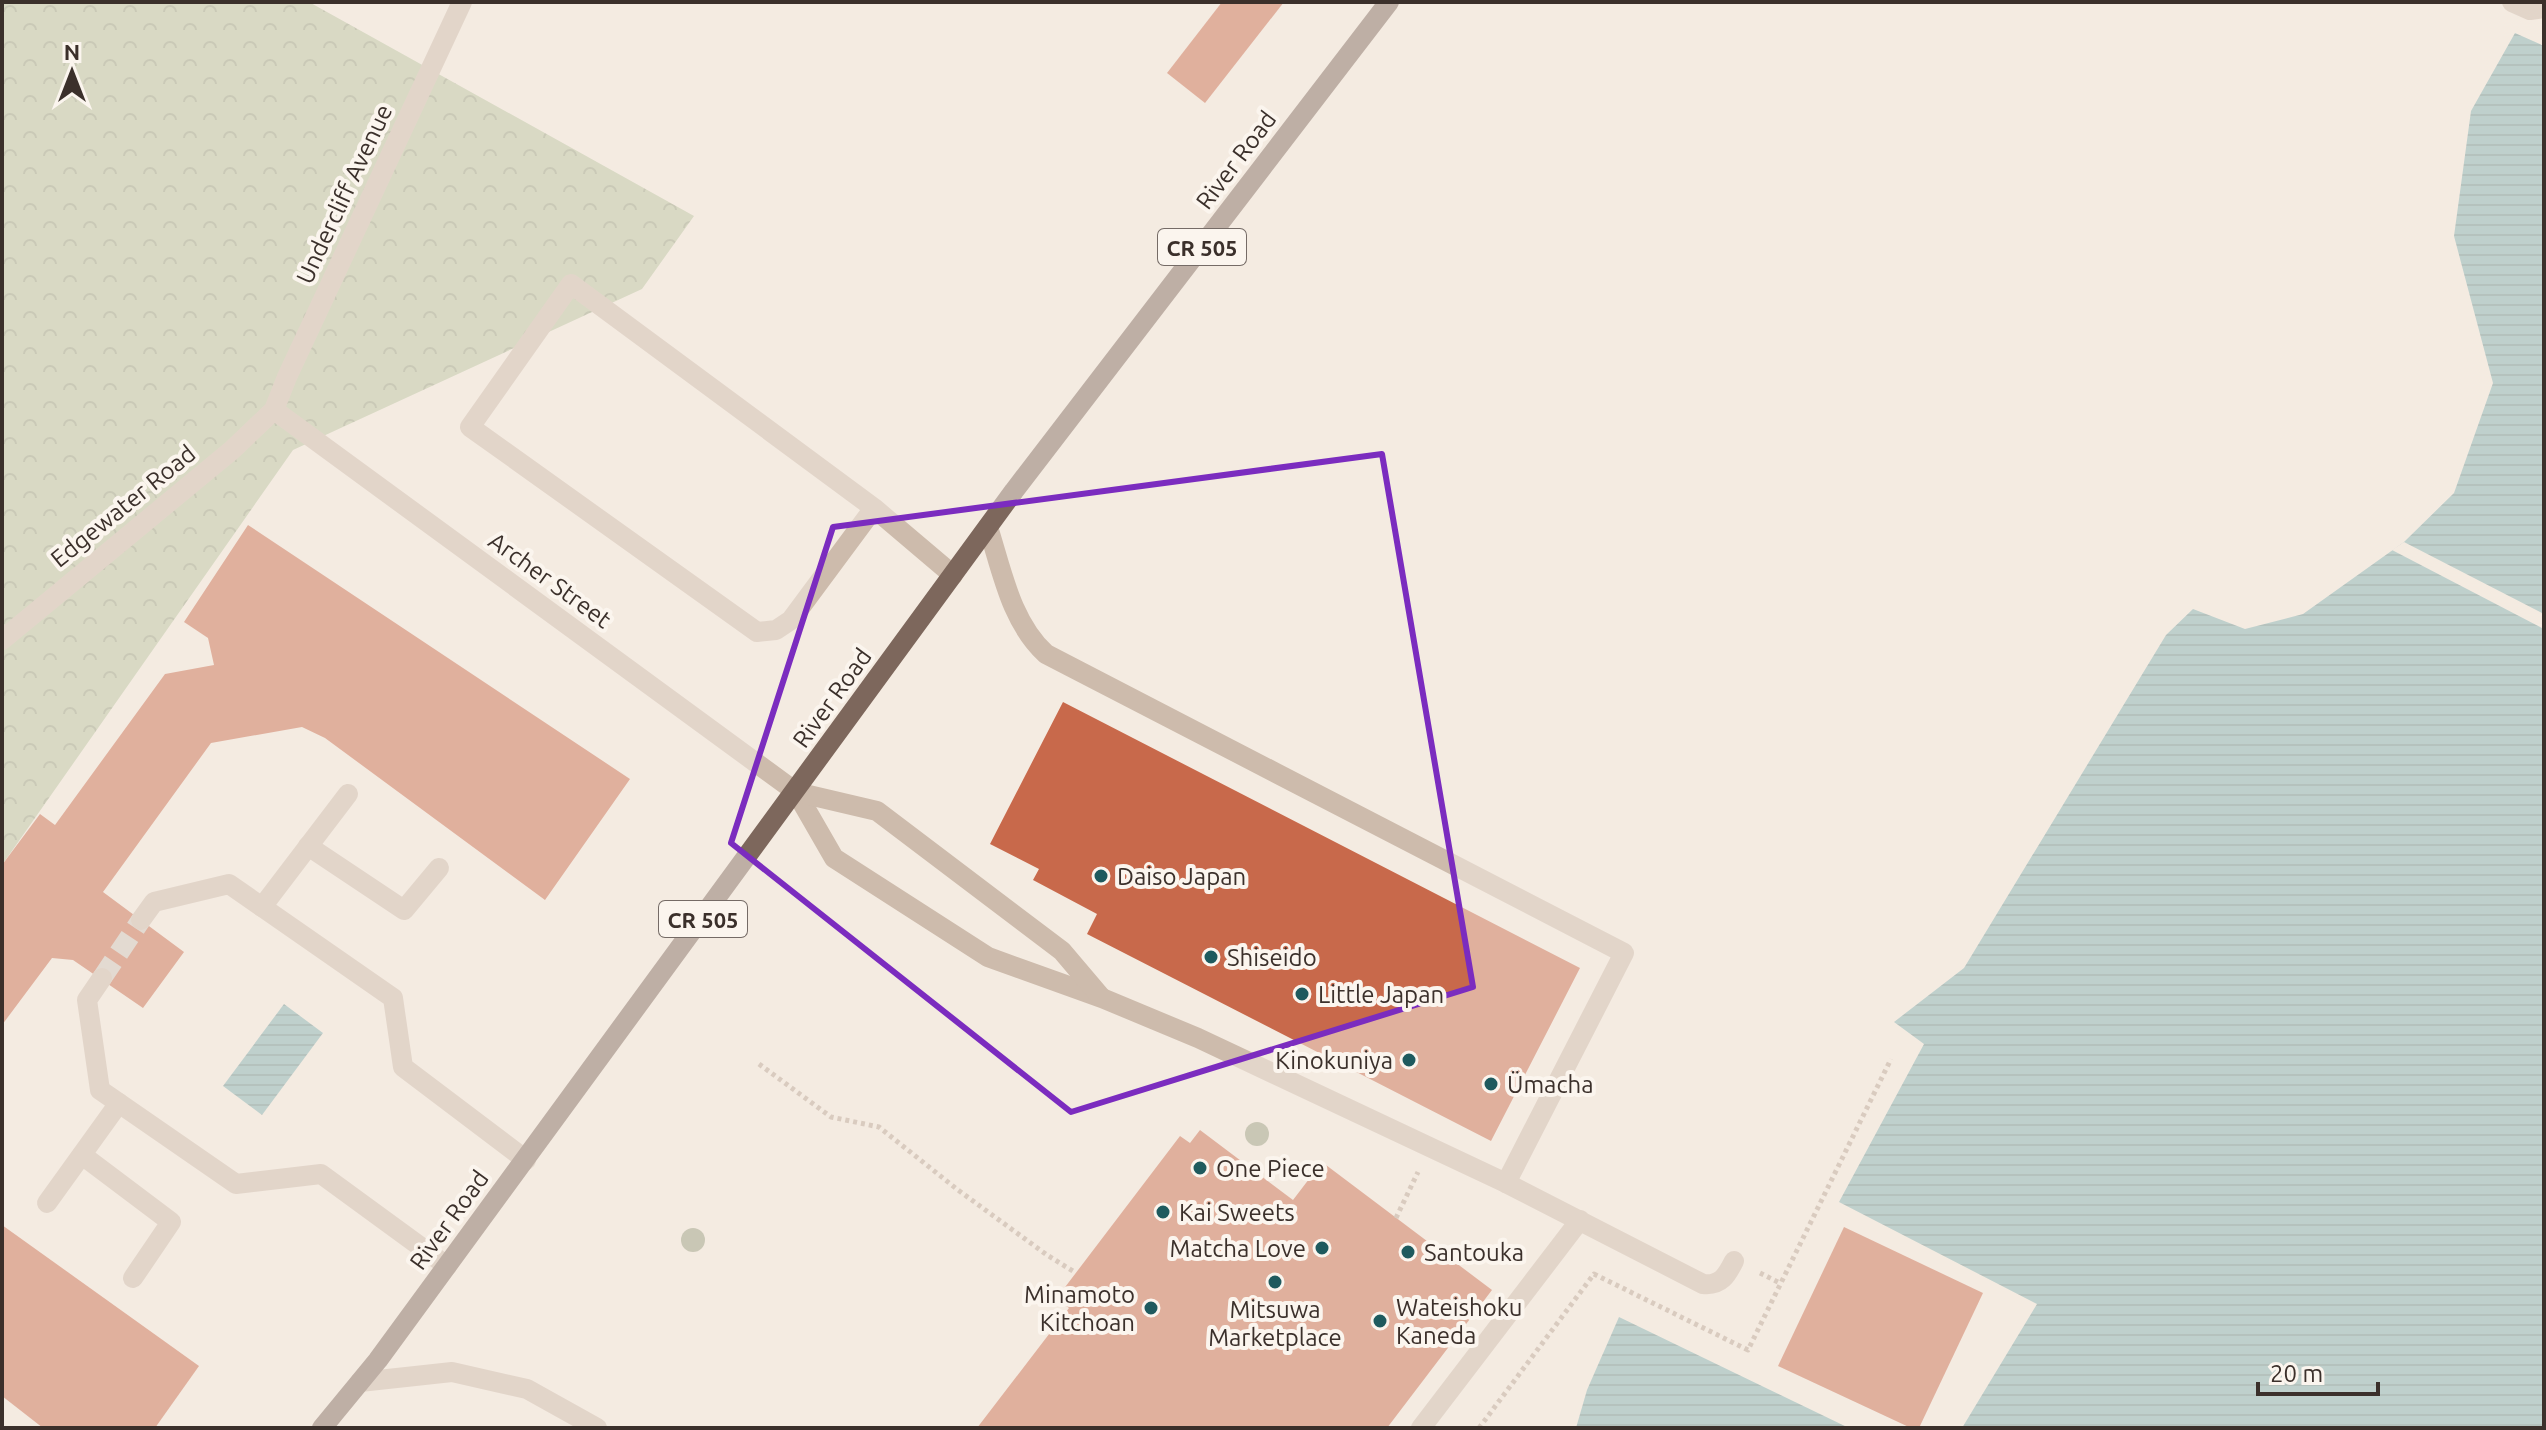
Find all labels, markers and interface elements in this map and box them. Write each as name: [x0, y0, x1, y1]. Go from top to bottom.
north arrow: [32, 32, 112, 112]
text: N: [64, 39, 80, 64]
street label: Undercliff Avenue: [291, 100, 397, 288]
street label: River Road: [1190, 106, 1282, 214]
road number: CR 505: [1158, 229, 1246, 265]
street label: Edgewater Road: [45, 440, 201, 572]
street label: Archer Street: [484, 527, 617, 634]
street label: River Road: [787, 643, 877, 753]
place label: Daiso Japan: [1117, 863, 1246, 890]
marker: Daiso Japan: [1092, 867, 1110, 885]
road number: CR 505: [659, 901, 747, 937]
place label: Shiseido: [1227, 944, 1317, 971]
marker: Shiseido: [1202, 948, 1220, 966]
place label: Little Japan: [1318, 981, 1444, 1008]
marker: Little Japan: [1293, 985, 1311, 1003]
place label: Kinokuniya: [1275, 1047, 1393, 1074]
marker: Kinokuniya: [1400, 1051, 1418, 1069]
place label: Ümacha: [1507, 1071, 1594, 1098]
marker: Ümacha: [1482, 1075, 1500, 1093]
place label: One Piece: [1216, 1155, 1325, 1182]
marker: One Piece: [1191, 1159, 1209, 1177]
street label: River Road: [404, 1165, 494, 1275]
place label: Kai Sweets: [1179, 1199, 1295, 1226]
marker: Kai Sweets: [1154, 1203, 1172, 1221]
place label: Matcha Love: [1170, 1235, 1306, 1262]
marker: Matcha Love: [1313, 1239, 1331, 1257]
place label: Santouka: [1424, 1239, 1524, 1266]
marker: Santouka: [1399, 1243, 1417, 1261]
marker: Mitsuwa Marketplace: [1266, 1273, 1284, 1291]
place label: Minamoto Kitchoan: [1024, 1281, 1135, 1336]
place label: Wateishoku Kaneda: [1396, 1294, 1522, 1349]
place label: Mitsuwa Marketplace: [1208, 1296, 1342, 1351]
marker: Minamoto Kitchoan: [1142, 1299, 1160, 1317]
marker: Wateishoku Kaneda: [1371, 1312, 1389, 1330]
scale bar: [2258, 1346, 2378, 1396]
text: 20 m: [2270, 1360, 2323, 1387]

